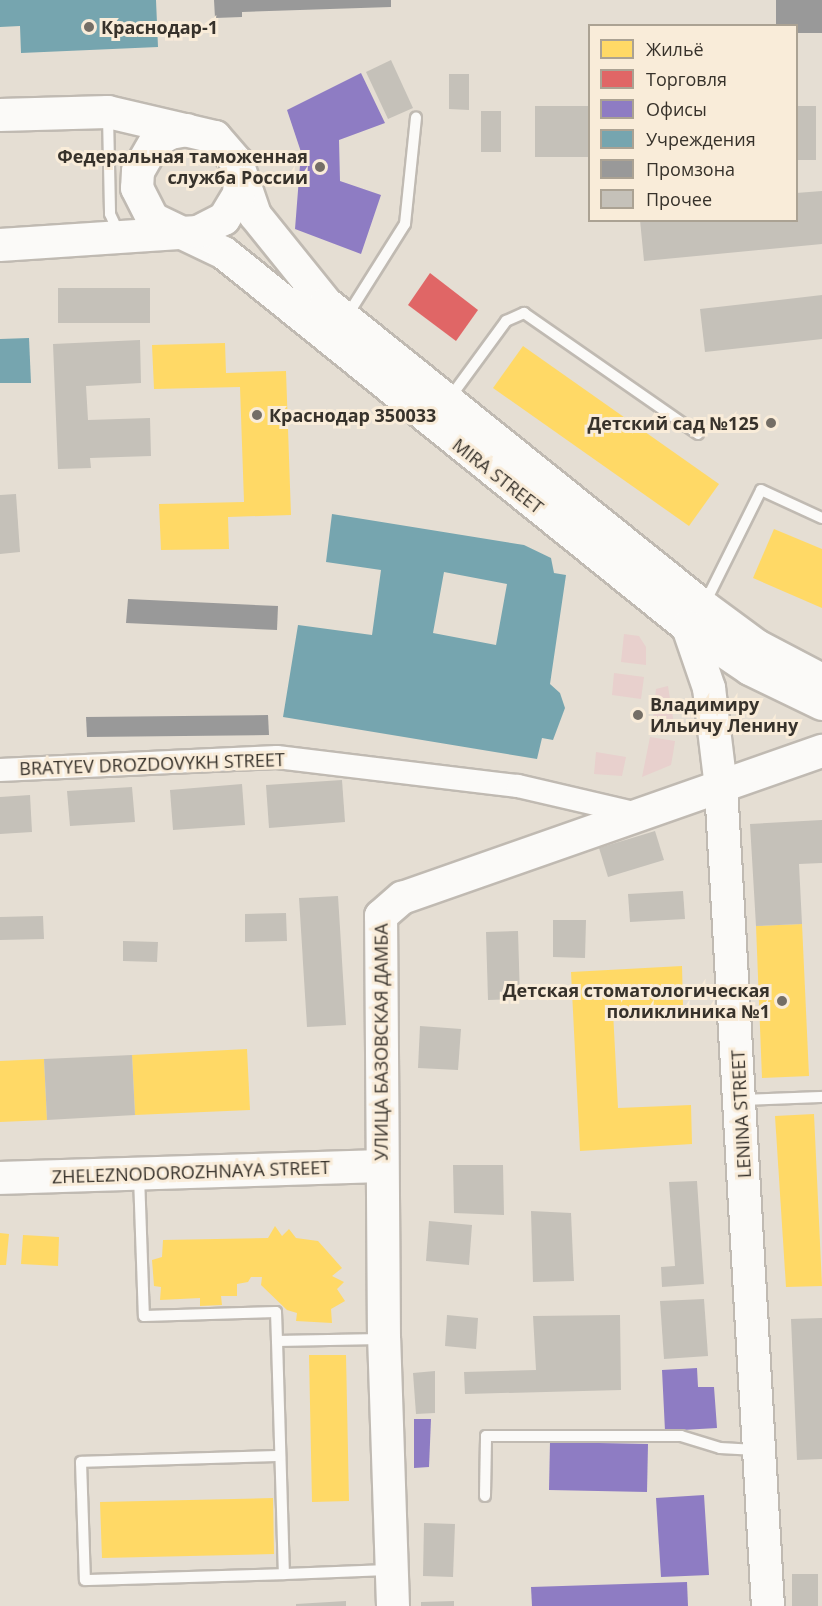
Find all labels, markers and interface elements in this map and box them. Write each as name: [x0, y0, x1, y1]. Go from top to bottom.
place label: Краснодар-1: [101, 16, 218, 38]
marker: Краснодар-1: [82, 20, 96, 34]
legend: [588, 24, 798, 222]
text: Жильё: [646, 37, 704, 61]
text: Торговля: [646, 67, 727, 91]
text: Офисы: [646, 97, 707, 121]
text: Учреждения: [646, 127, 756, 151]
place label: Федеральная таможенная служба России: [57, 146, 308, 188]
text: Промзона: [646, 157, 735, 181]
marker: Федеральная таможенная служба России: [313, 160, 327, 174]
text: Прочее: [646, 187, 712, 211]
place label: Краснодар 350033: [269, 404, 436, 426]
marker: Краснодар 350033: [250, 408, 264, 422]
place label: Детский сад №125: [588, 412, 759, 434]
marker: Детский сад №125: [764, 416, 778, 430]
street label: MIRA STREET: [448, 434, 548, 518]
place label: Владимиру Ильичу Ленину: [650, 694, 798, 736]
marker: Владимиру Ильичу Ленину: [631, 708, 645, 722]
street label: BRATYEV DROZDOVYKH STREET: [19, 749, 285, 779]
street label: УЛИЦА БАЗОВСКАЯ ДАМБА: [370, 923, 392, 1161]
place label: Детская стоматологическая поликлиника №1: [503, 980, 770, 1022]
marker: Детская стоматологическая поликлиника №1: [775, 994, 789, 1008]
street label: LENINA STREET: [727, 1049, 755, 1179]
street label: ZHELEZNODOROZHNAYA STREET: [51, 1156, 331, 1188]

